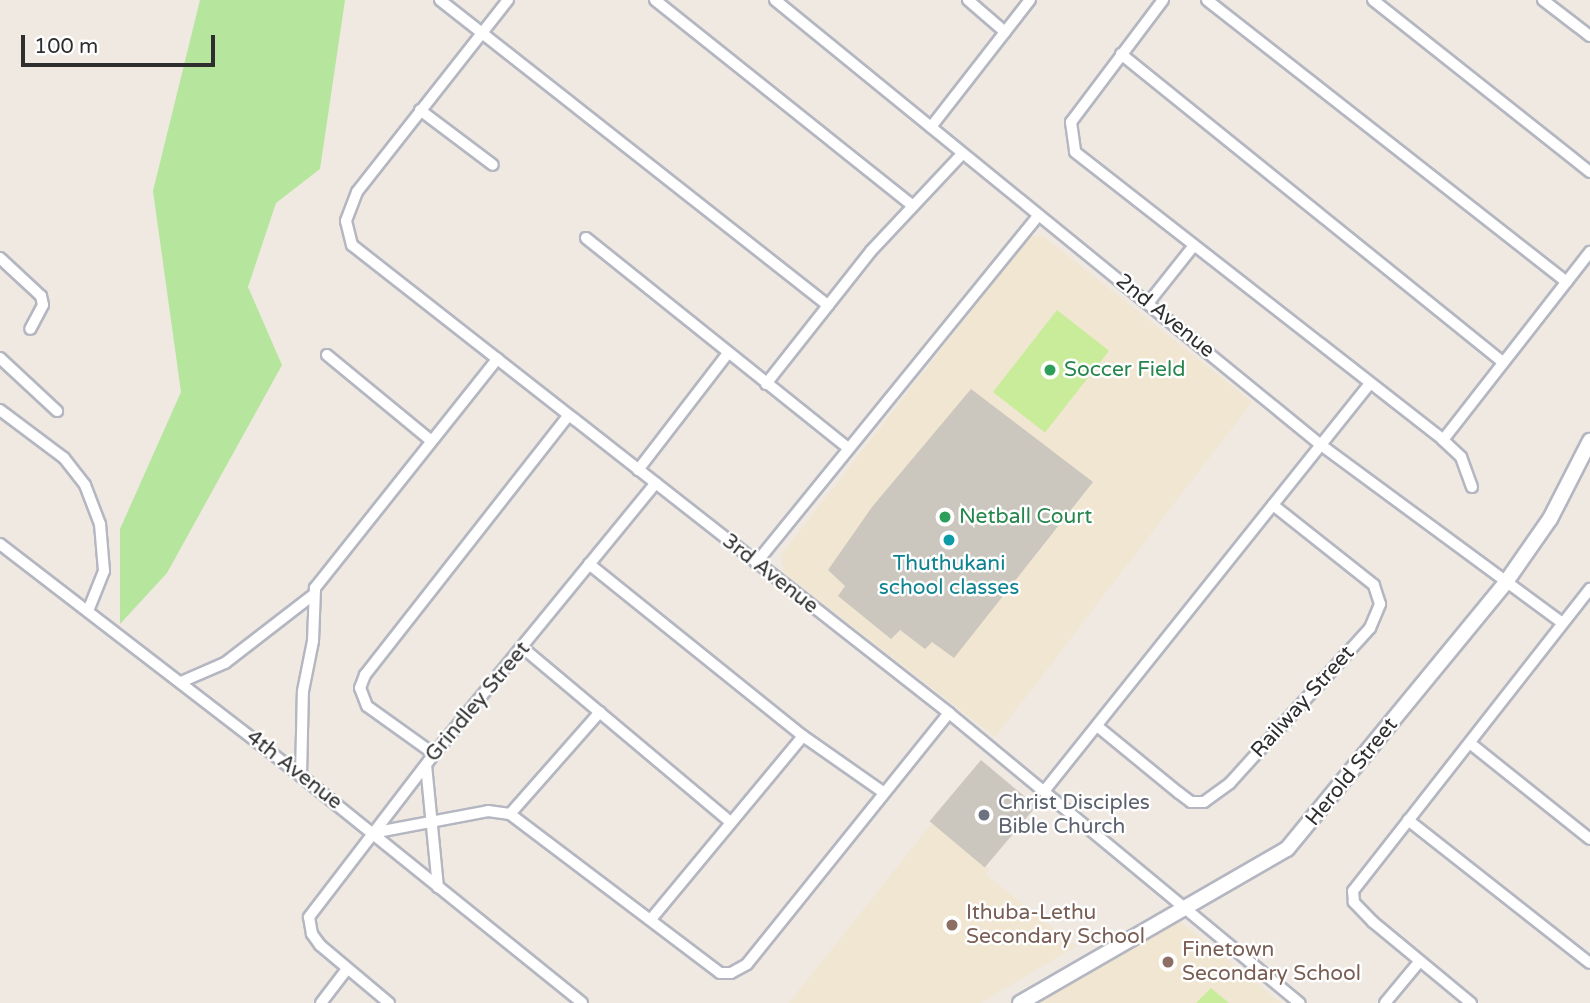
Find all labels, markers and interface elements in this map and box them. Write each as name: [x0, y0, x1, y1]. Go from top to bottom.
scale bar: [24, 21, 219, 65]
text: 100 m: [34, 34, 98, 59]
street label: 2nd Avenue: [1111, 268, 1219, 364]
place label: Soccer Field: [1064, 357, 1185, 383]
marker: Soccer Field: [1042, 362, 1058, 378]
place label: Netball Court: [959, 504, 1092, 530]
marker: Netball Court: [937, 509, 953, 525]
street label: 3rd Avenue: [717, 529, 823, 619]
marker: Thuthukani school classes: [941, 532, 957, 548]
place label: Thuthukani school classes: [879, 551, 1019, 601]
street label: Grindley Street: [420, 637, 536, 767]
street label: Railway Street: [1246, 641, 1360, 763]
street label: Herold Street: [1301, 713, 1403, 831]
street label: 4th Avenue: [241, 725, 347, 815]
place label: Christ Disciples Bible Church: [998, 790, 1150, 840]
marker: Christ Disciples Bible Church: [976, 807, 992, 823]
place label: Ithuba-Lethu Secondary School: [966, 900, 1145, 950]
marker: Ithuba-Lethu Secondary School: [944, 917, 960, 933]
place label: Finetown Secondary School: [1182, 937, 1361, 987]
marker: Finetown Secondary School: [1160, 954, 1176, 970]

